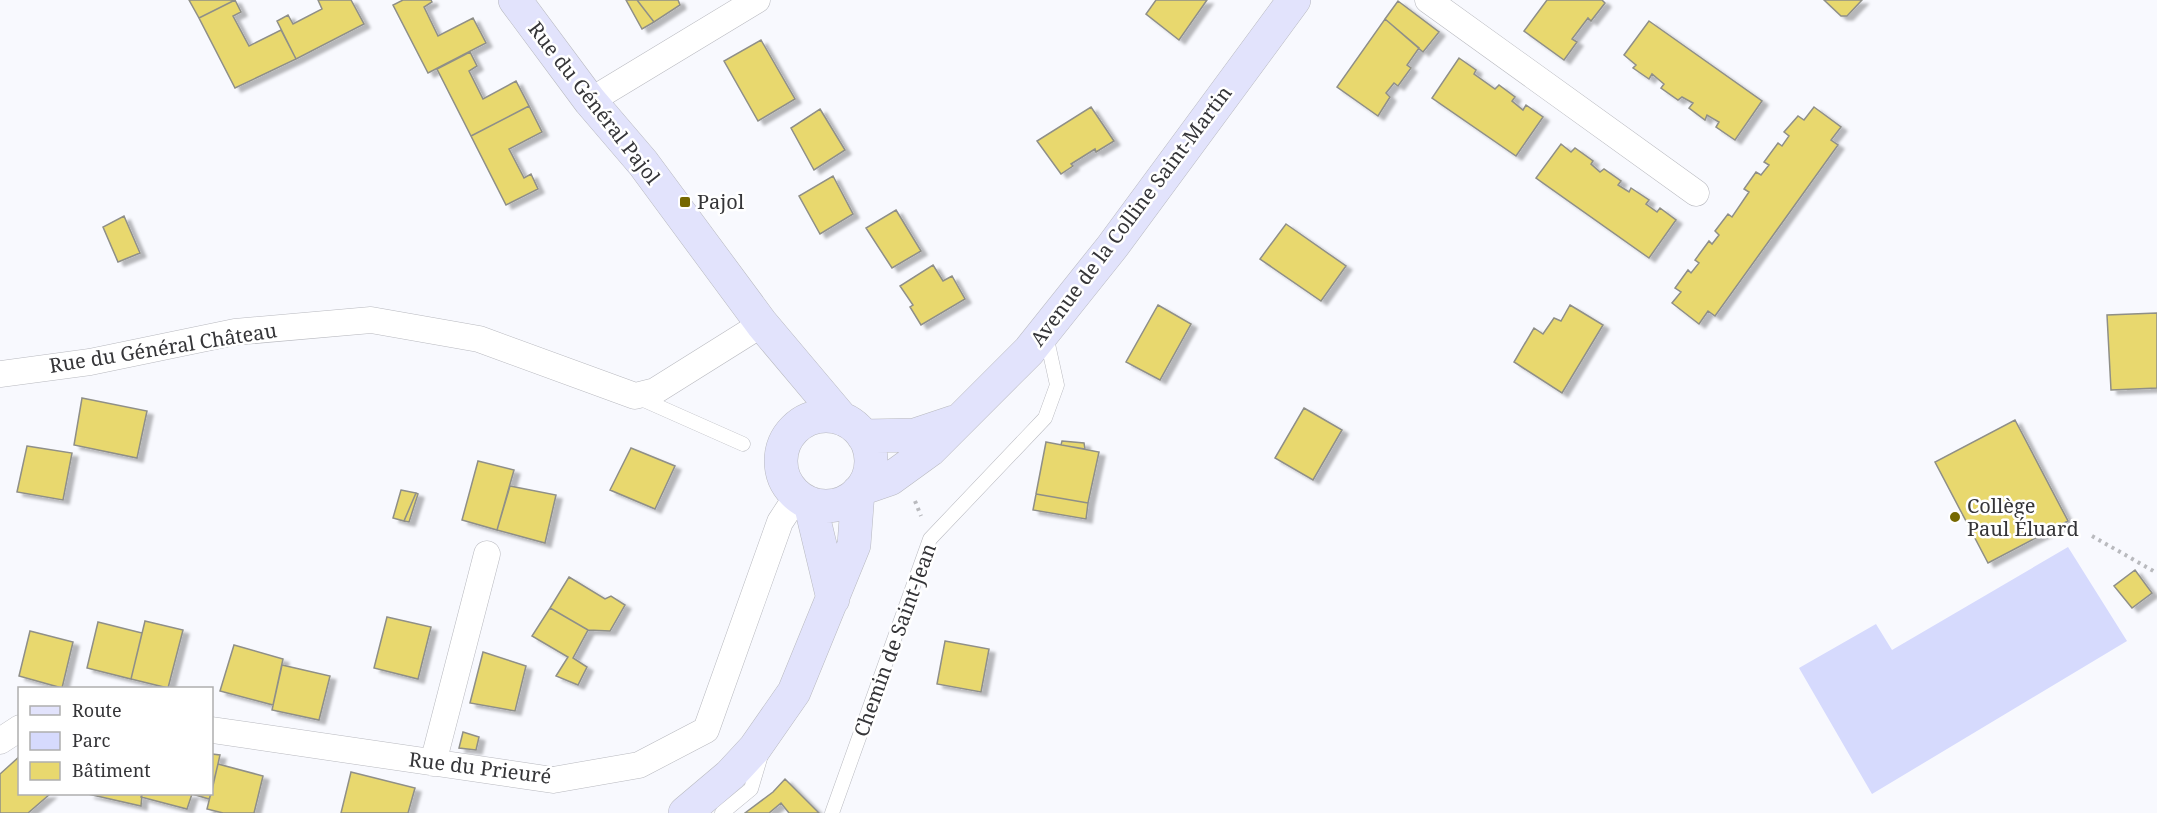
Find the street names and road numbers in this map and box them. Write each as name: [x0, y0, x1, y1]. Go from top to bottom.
street label: Rue du Général Pajol: [522, 16, 666, 190]
street label: Avenue de la Colline Saint-Martin: [1024, 80, 1238, 351]
street label: Rue du Général Château: [47, 316, 279, 379]
street label: Chemin de Saint-Jean: [847, 539, 942, 740]
street label: Rue du Prieuré: [407, 745, 553, 790]

